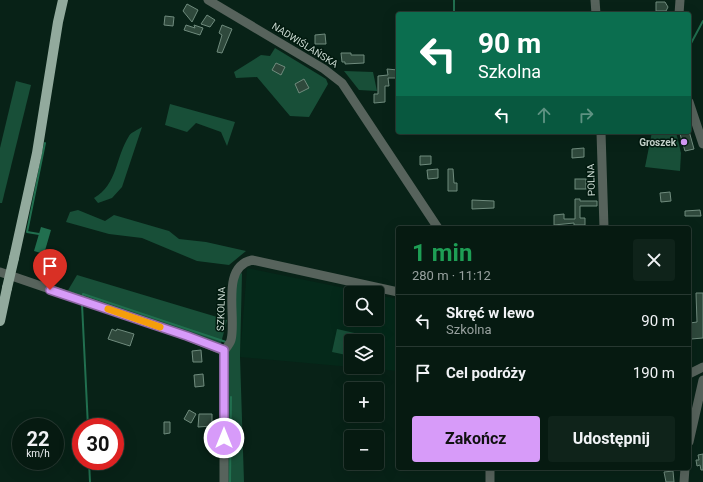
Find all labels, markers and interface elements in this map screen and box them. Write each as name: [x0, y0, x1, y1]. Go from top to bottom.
street label: NADWIŚLAŃSKA: [270, 19, 341, 70]
text: 90 m: [478, 27, 541, 60]
icon: left: [412, 28, 464, 80]
text: Szkolna: [478, 61, 541, 82]
icon: left: [491, 104, 513, 126]
icon: ahead: [533, 104, 555, 126]
icon: right: [575, 104, 597, 126]
place label: Groszek: [639, 137, 677, 148]
marker: Groszek: [679, 137, 689, 147]
street label: POLNA: [585, 163, 597, 196]
text: 1 min: [412, 239, 472, 267]
button: close: [633, 239, 675, 281]
pin: [33, 249, 67, 290]
icon: arrive: [39, 255, 61, 277]
text: 280 m · 11:12: [412, 268, 491, 283]
street label: SZKOLNA: [215, 286, 227, 331]
map controls: [344, 286, 384, 470]
button: search: [344, 286, 384, 326]
text: Skręć w lewo: [446, 304, 535, 322]
icon: left: [412, 310, 434, 332]
text: 90 m: [641, 312, 675, 330]
text: Szkolna: [446, 322, 492, 337]
button: layers: [344, 334, 384, 374]
icon: arrive: [412, 362, 434, 384]
text: Cel podróży: [446, 364, 526, 382]
text: 190 m: [633, 364, 675, 382]
button: +: [344, 382, 384, 422]
button: Zakończ: [412, 416, 540, 462]
button: Udostępnij: [548, 416, 675, 462]
position arrow: [203, 417, 245, 459]
speed limit sign: 30: [72, 418, 124, 470]
text: 22: [27, 427, 49, 451]
button: −: [344, 430, 384, 470]
text: km/h: [26, 448, 50, 459]

